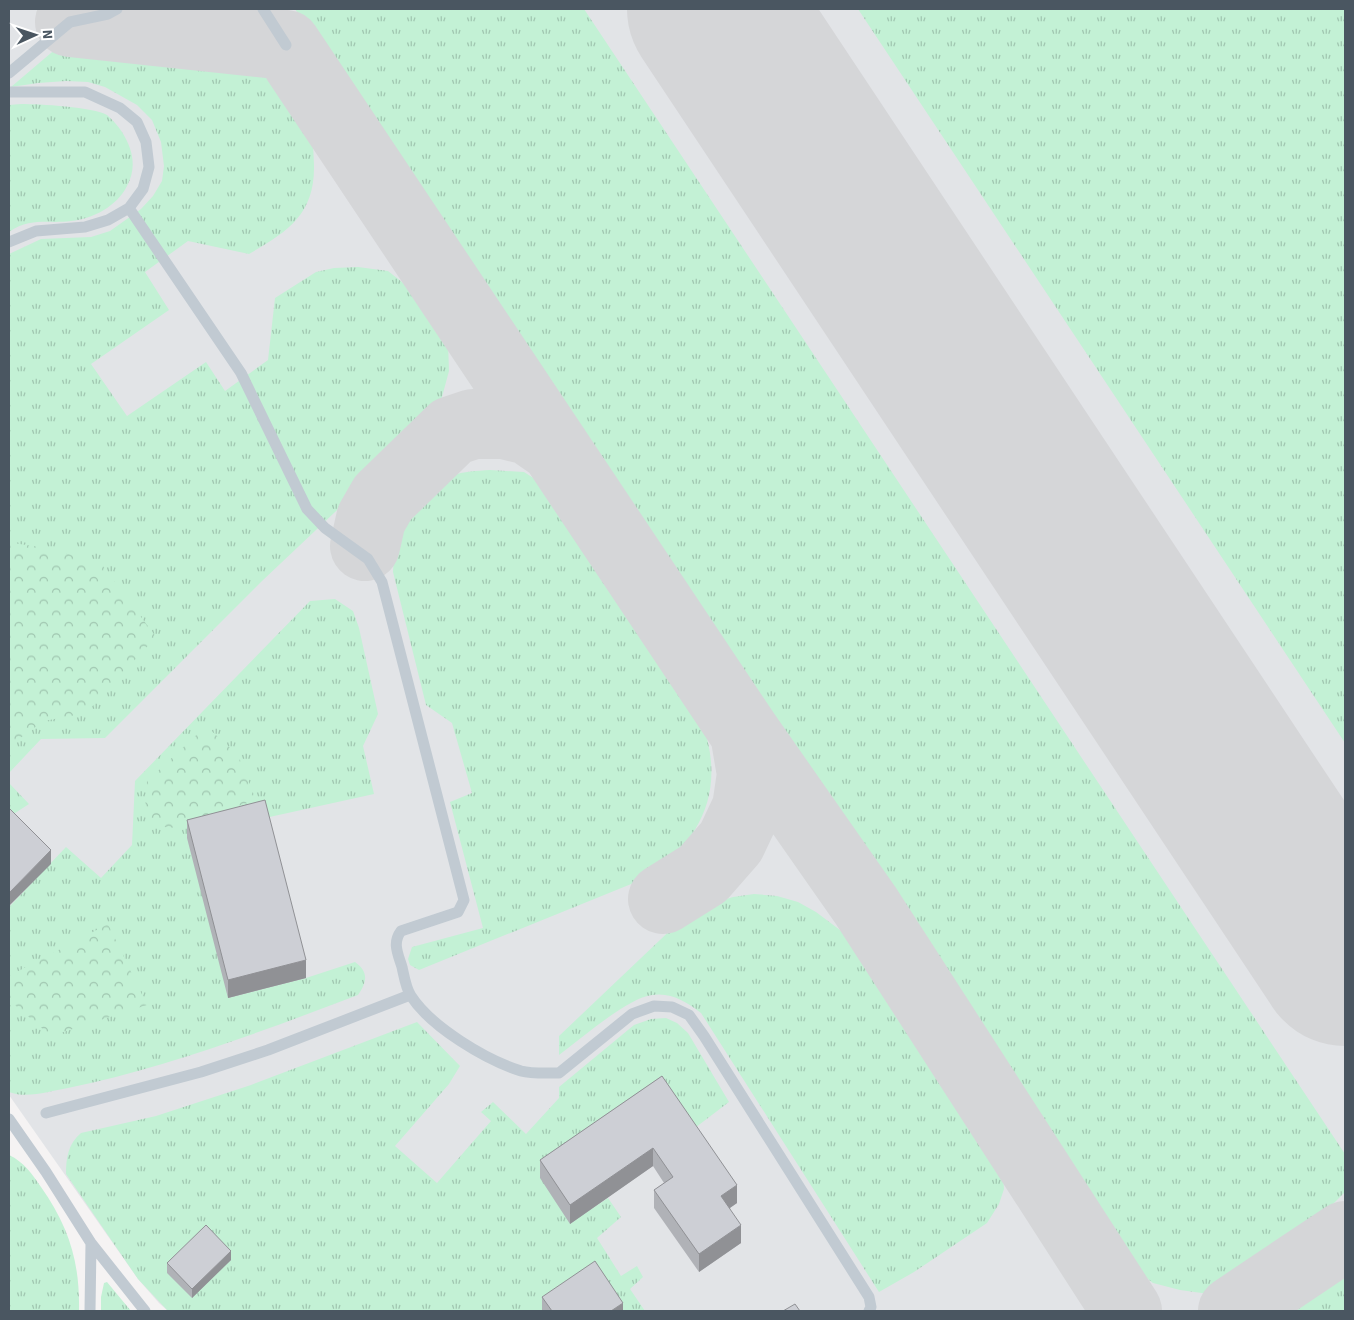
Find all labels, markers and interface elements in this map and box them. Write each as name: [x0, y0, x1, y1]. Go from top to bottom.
north arrow: [10, 10, 60, 60]
text: N: [37, 29, 57, 40]

